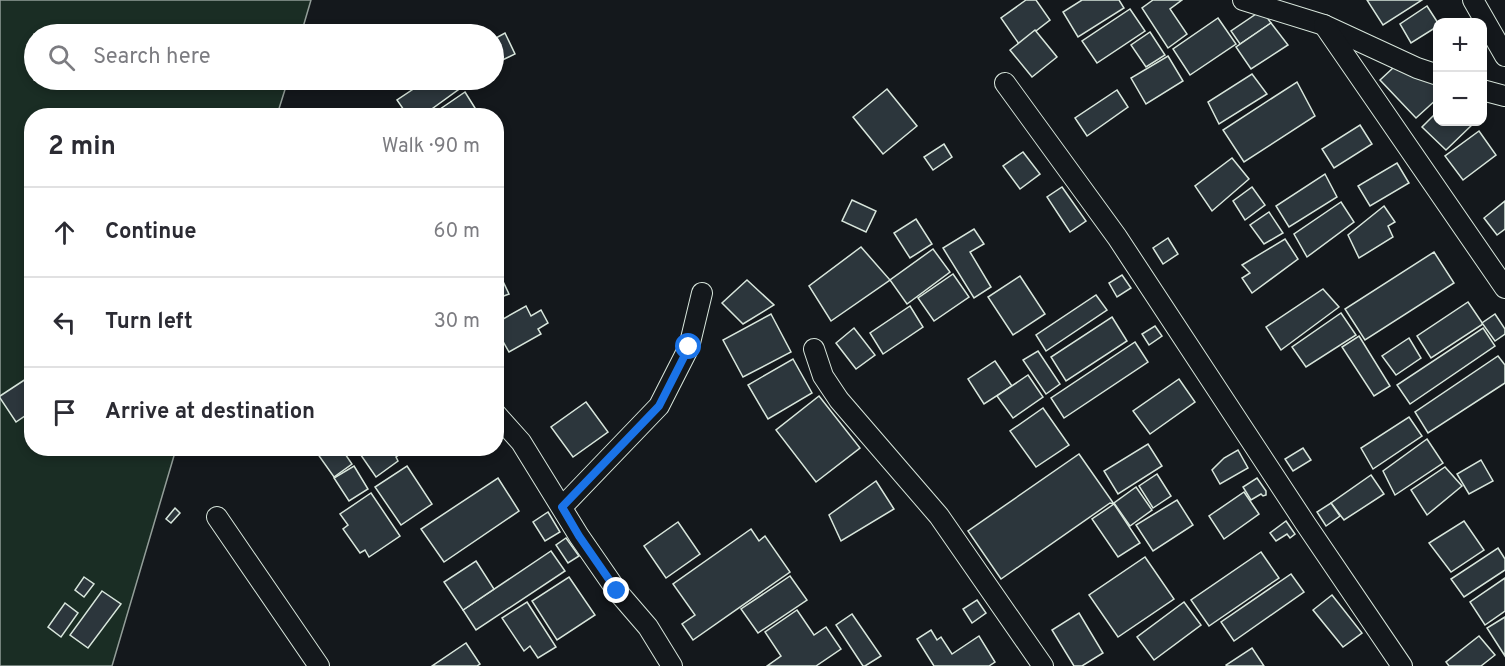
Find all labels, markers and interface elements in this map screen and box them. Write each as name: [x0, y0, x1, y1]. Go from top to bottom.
map controls: [1433, 18, 1487, 126]
button: +: [1433, 18, 1487, 72]
search box: [24, 24, 504, 90]
icon: search: [45, 41, 78, 74]
text: Search here: [93, 44, 211, 71]
button: −: [1433, 72, 1487, 126]
text: 2 min: [48, 131, 116, 164]
text: Walk · 90 m: [382, 134, 480, 160]
icon: ahead: [48, 216, 81, 249]
text: Continue: [105, 219, 196, 246]
text: 60 m: [434, 219, 480, 245]
icon: left: [48, 306, 81, 339]
text: Turn left: [105, 309, 193, 336]
text: 30 m: [434, 309, 480, 335]
route start: [675, 333, 701, 359]
icon: arrive: [48, 396, 81, 429]
text: Arrive at destination: [105, 399, 315, 426]
route end: [603, 577, 629, 603]

